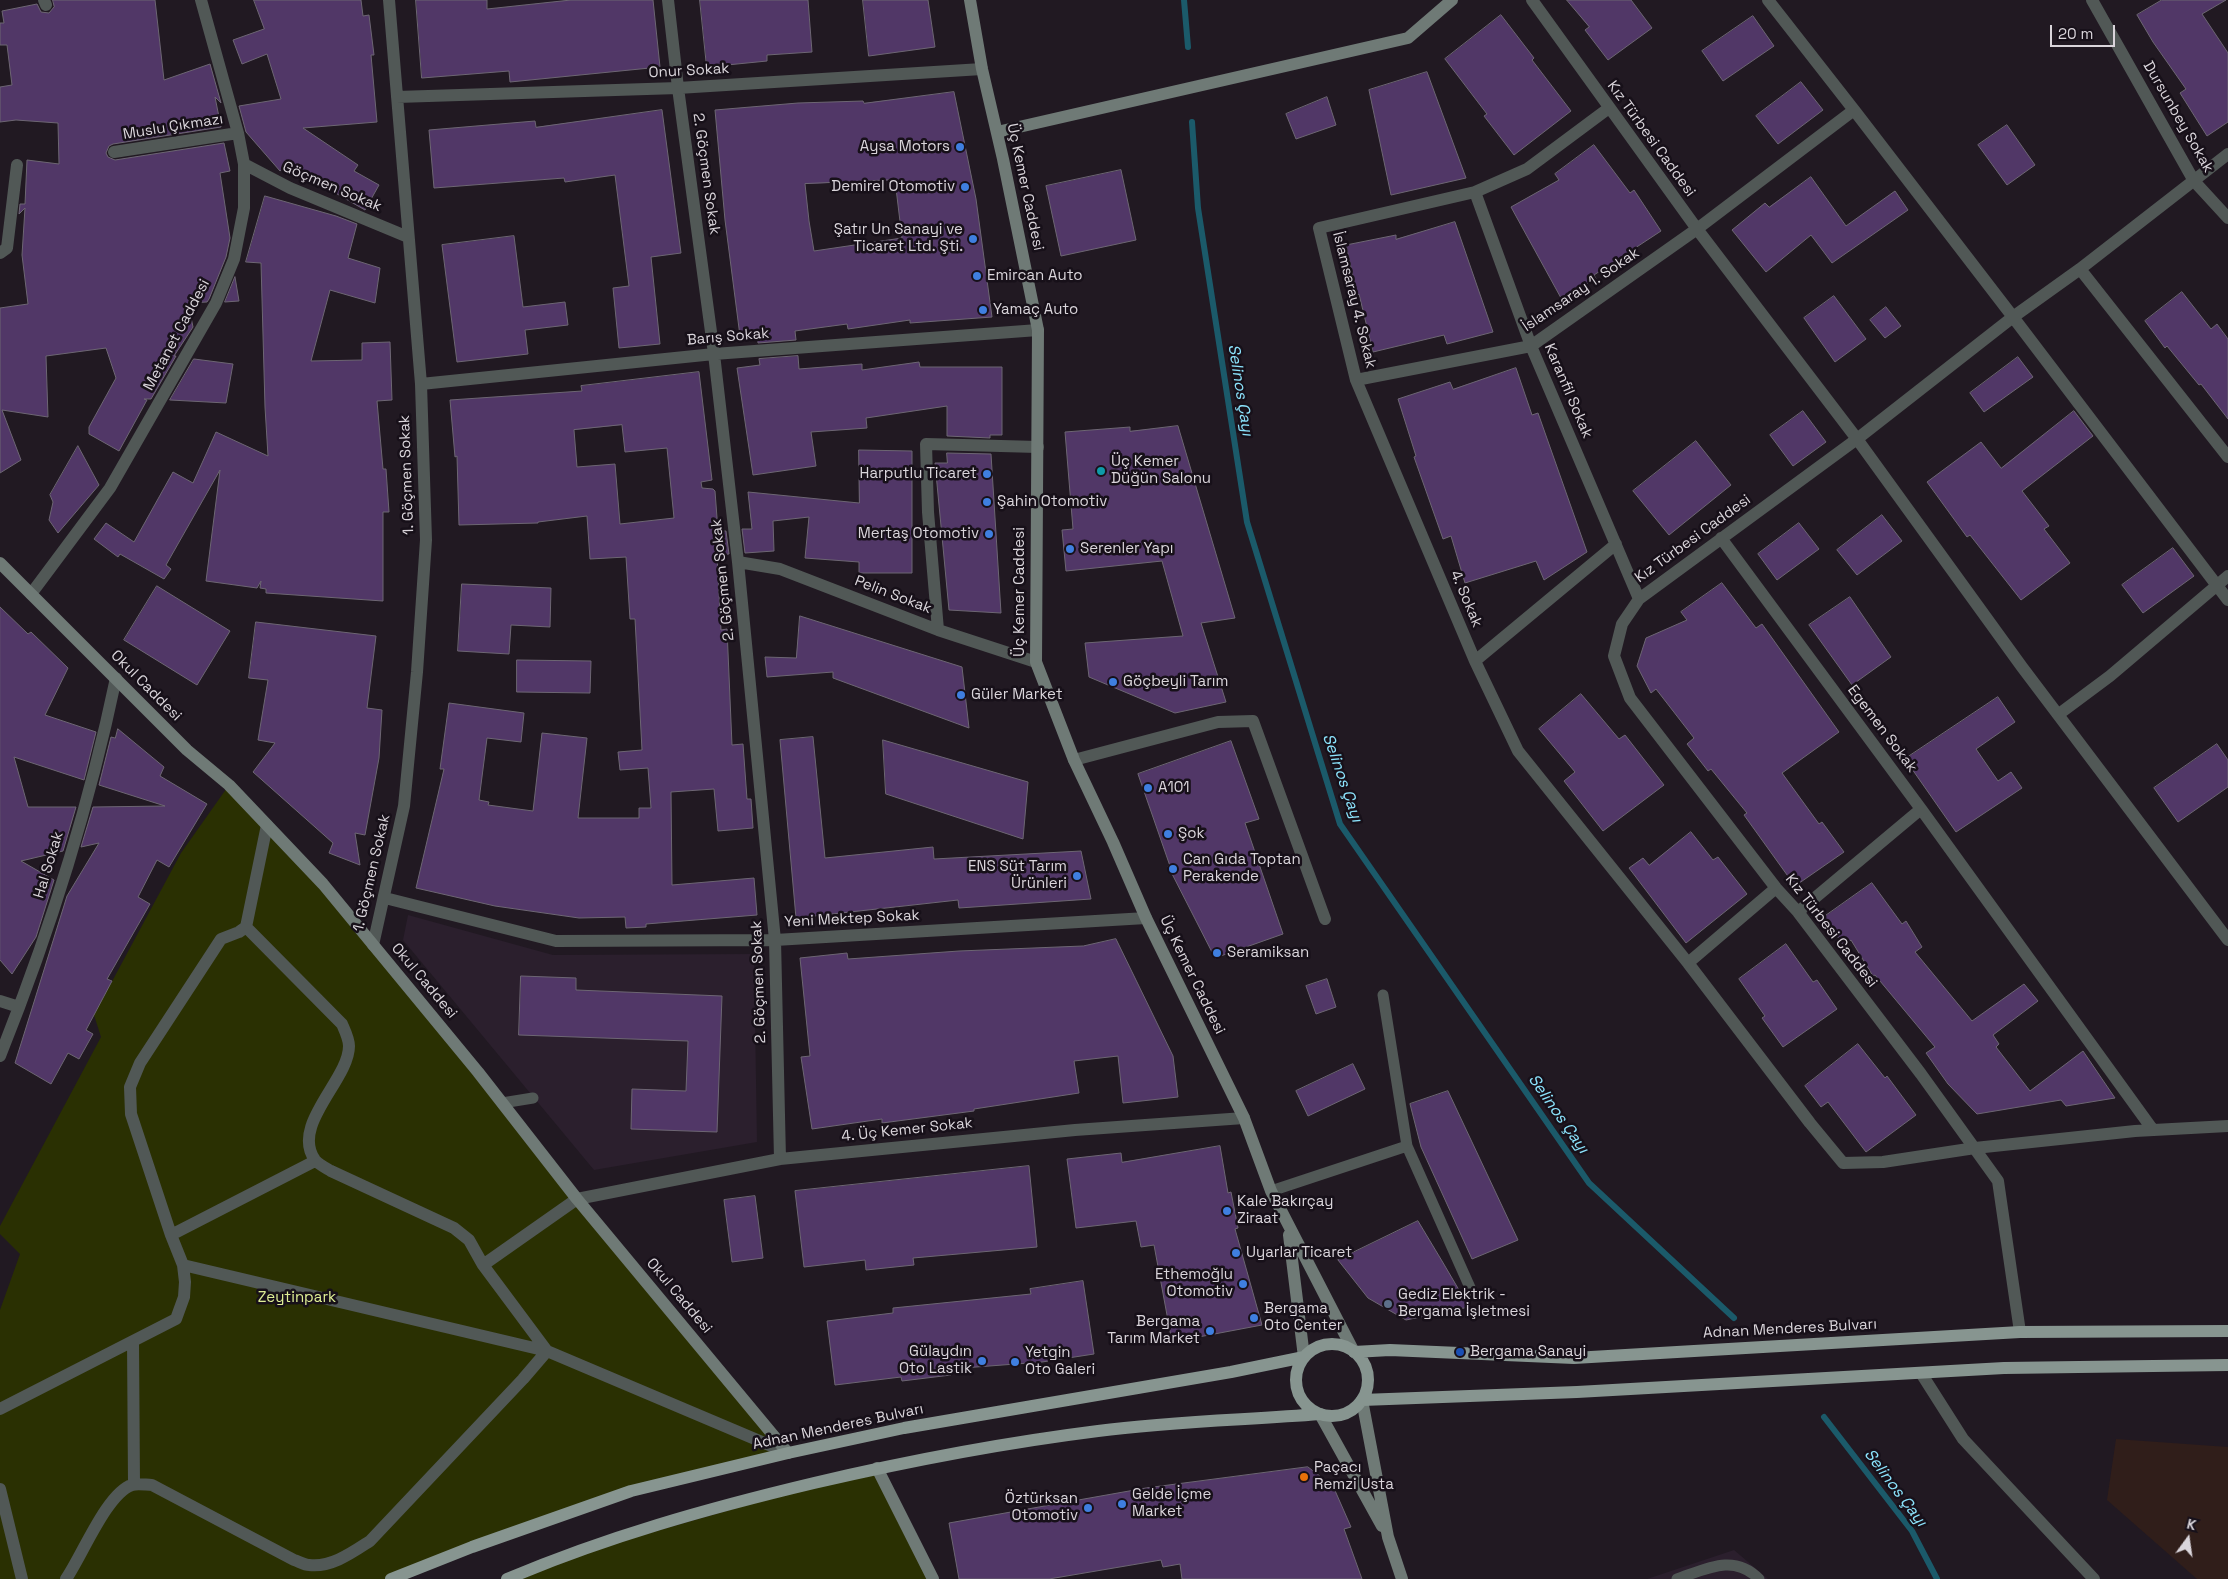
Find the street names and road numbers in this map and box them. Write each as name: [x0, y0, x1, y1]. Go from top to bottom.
street label: Dursunbey Sokak: [2139, 58, 2217, 176]
street label: Onur Sokak: [648, 60, 730, 82]
street label: Kız Türbesi Caddesi: [1603, 78, 1699, 200]
street label: Muslu Çıkmazı: [122, 110, 224, 144]
street label: 2. Göçmen Sokak: [689, 112, 723, 236]
street label: Üç Kemer Caddesi: [1003, 122, 1047, 252]
street label: Göçmen Sokak: [280, 158, 384, 216]
street label: İslamsaray 4. Sokak: [1328, 230, 1380, 370]
street label: İslamsaray 1. Sokak: [1519, 244, 1643, 336]
street label: Metanet Caddesi: [140, 276, 214, 394]
street label: Barış Sokak: [686, 324, 770, 350]
street label: Karanfil Sokak: [1540, 341, 1596, 441]
street label: 1. Göçmen Sokak: [396, 415, 418, 535]
street label: Kız Türbesi Caddesi: [1632, 491, 1754, 587]
street label: 2. Göçmen Sokak: [708, 518, 738, 642]
street label: Üç Kemer Caddesi: [1011, 527, 1029, 657]
street label: 4. Sokak: [1446, 568, 1486, 630]
street label: Pelin Sokak: [852, 572, 934, 618]
street label: Okul Caddesi: [107, 647, 185, 725]
street label: Egemen Sokak: [1843, 682, 1921, 776]
street label: 1. Göçmen Sokak: [350, 813, 394, 933]
street label: Hal Sokak: [30, 829, 68, 901]
street label: Kız Türbesi Caddesi: [1781, 871, 1881, 991]
street label: Yeni Mektep Sokak: [784, 906, 920, 932]
street label: Üç Kemer Caddesi: [1155, 913, 1229, 1037]
street label: 2. Göçmen Sokak: [748, 920, 770, 1044]
street label: Okul Caddesi: [387, 940, 461, 1022]
street label: 4. Üç Kemer Sokak: [840, 1114, 974, 1146]
street label: Okul Caddesi: [642, 1255, 716, 1337]
street label: Adnan Menderes Bulvarı: [1703, 1315, 1877, 1343]
street label: Adnan Menderes Bulvarı: [751, 1400, 925, 1454]

